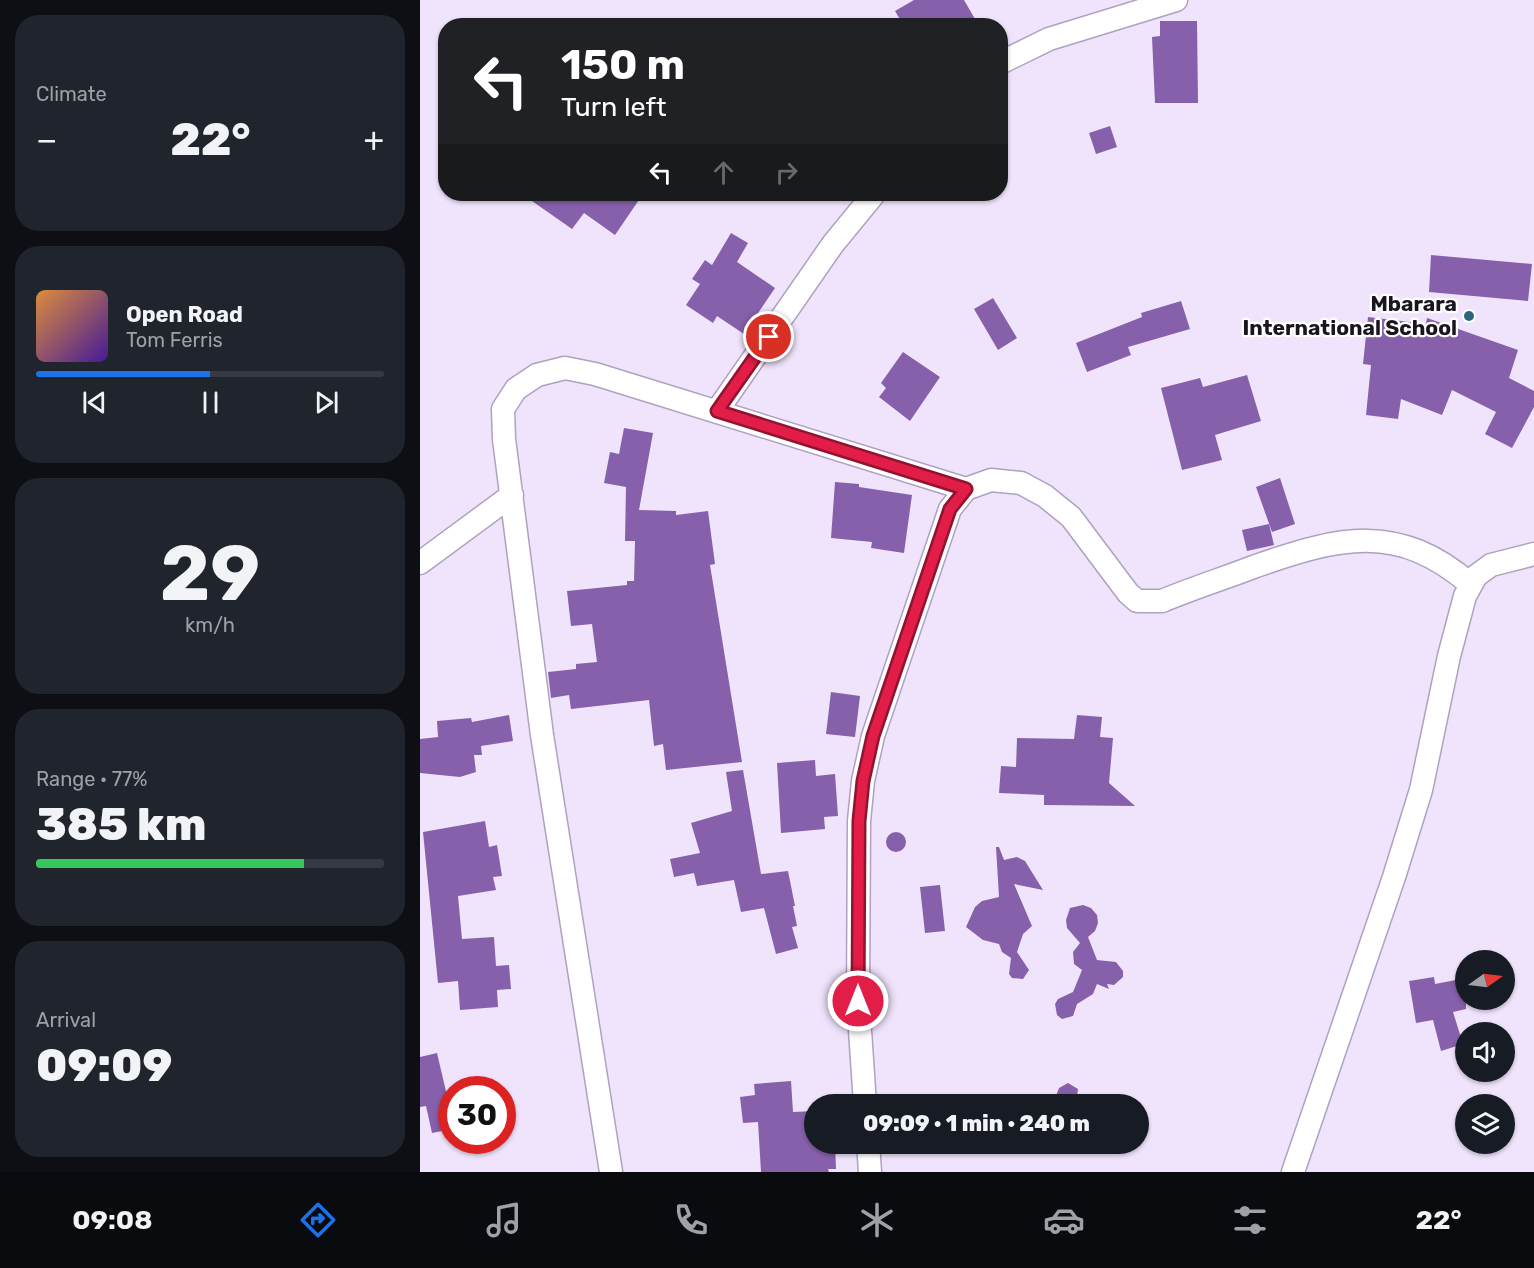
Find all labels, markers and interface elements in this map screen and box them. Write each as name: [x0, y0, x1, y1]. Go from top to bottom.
text: 150 m: [561, 40, 685, 90]
icon: left: [462, 42, 540, 120]
text: Climate: [36, 82, 107, 106]
text: Turn left: [561, 91, 666, 123]
text: 22°: [171, 113, 250, 166]
text: −: [36, 120, 57, 159]
text: +: [363, 120, 384, 159]
icon: left: [644, 156, 677, 189]
icon: ahead: [707, 156, 740, 189]
icon: right: [770, 156, 803, 189]
place label: Mbarara International School: [1243, 291, 1457, 340]
text: Open Road: [126, 301, 243, 328]
marker: Mbarara International School: [1462, 309, 1476, 323]
pin: [743, 311, 794, 362]
icon: arrive: [752, 320, 785, 353]
text: Tom Ferris: [126, 328, 223, 352]
icon: previous: [78, 386, 111, 419]
icon: pause: [194, 386, 227, 419]
icon: next: [310, 386, 343, 419]
text: 29: [160, 527, 260, 620]
text: km/h: [185, 613, 235, 637]
text: Range · 77%: [36, 767, 148, 791]
text: 385 km: [36, 798, 206, 851]
north arrow: [1455, 950, 1515, 1010]
map controls: [1455, 950, 1515, 1154]
position arrow: [826, 969, 890, 1033]
text: Arrival: [36, 1008, 96, 1032]
button: sound: [1455, 1022, 1515, 1082]
text: 09:09: [36, 1039, 172, 1092]
speed limit sign: 30: [438, 1076, 516, 1154]
button: layers: [1455, 1094, 1515, 1154]
text: 09:09 · 1 min · 240 m: [863, 1110, 1090, 1137]
icon: directions: [297, 1199, 339, 1241]
icon: music: [483, 1199, 525, 1241]
icon: phone: [670, 1199, 712, 1241]
icon: climate: [856, 1199, 898, 1241]
icon: car: [1043, 1199, 1085, 1241]
icon: filters: [1229, 1199, 1271, 1241]
text: 09:08: [72, 1204, 152, 1236]
text: 22°: [1415, 1204, 1462, 1236]

